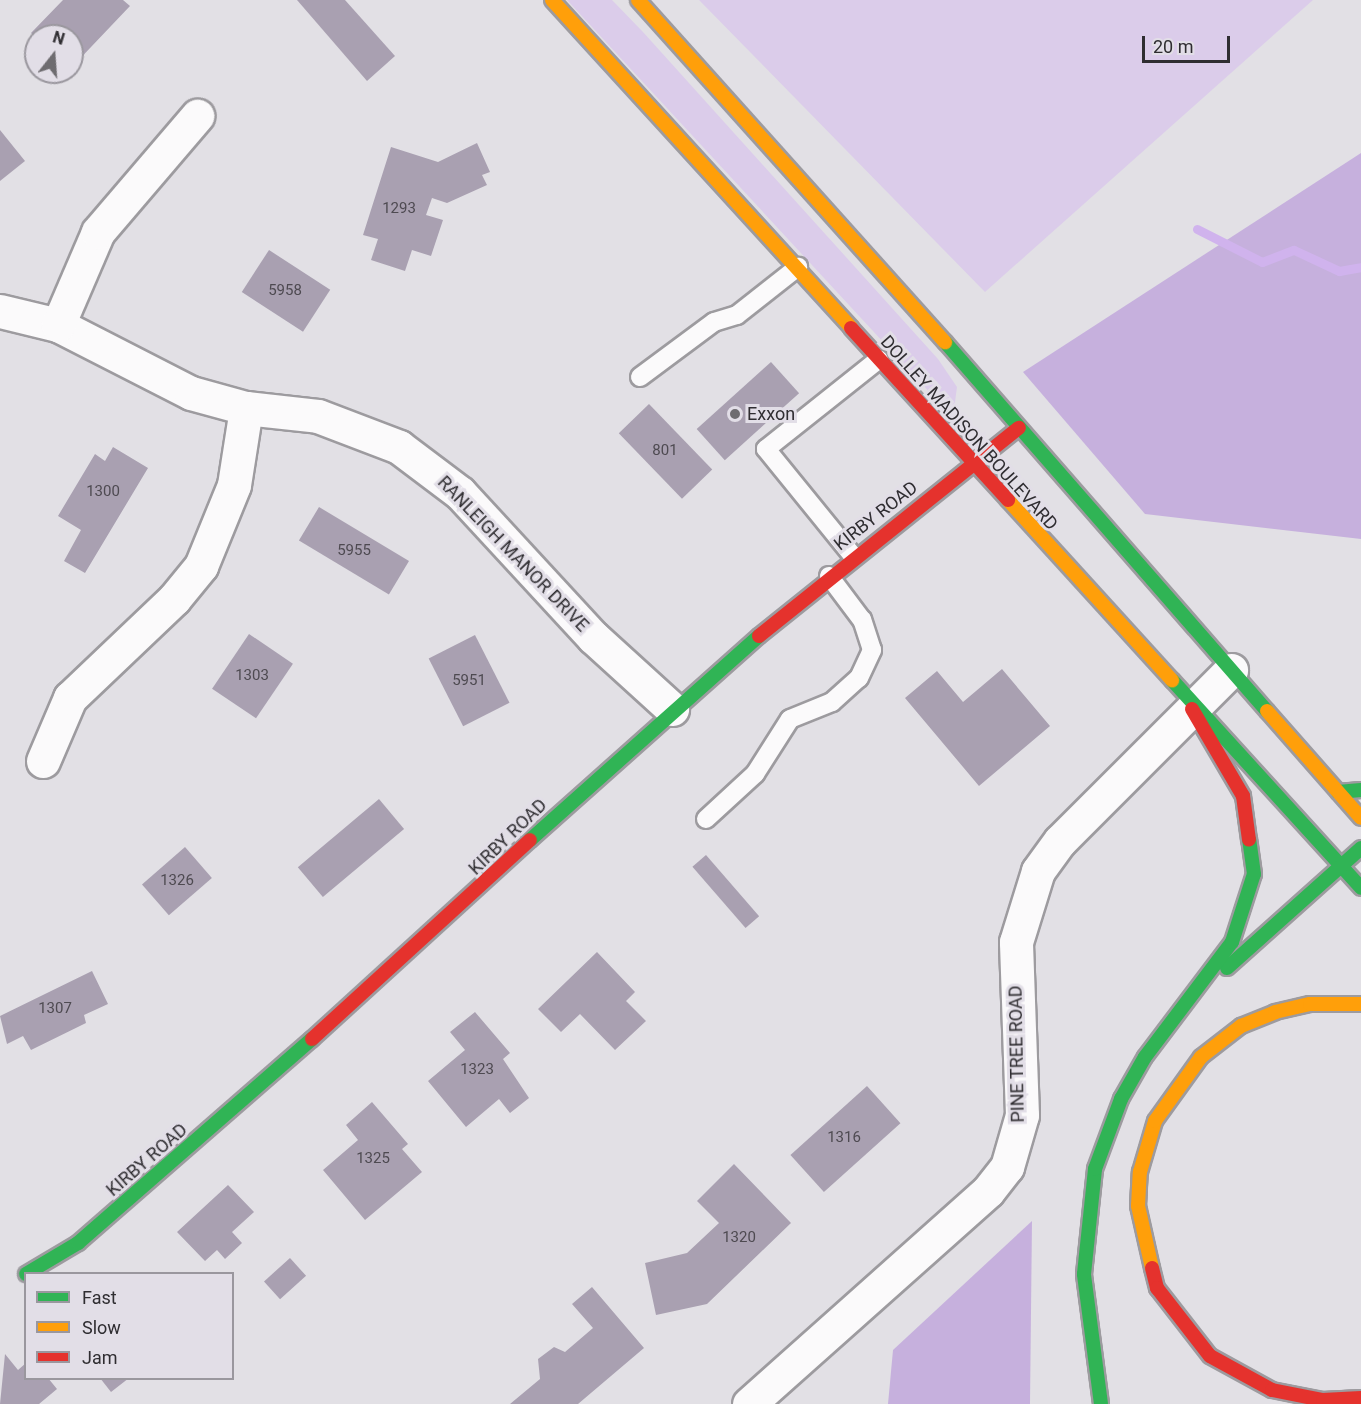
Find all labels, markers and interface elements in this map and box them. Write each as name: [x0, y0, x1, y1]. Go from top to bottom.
north arrow: [24, 24, 84, 84]
scale bar: [1145, 24, 1234, 62]
text: N: [51, 27, 67, 49]
text: 20 m: [1153, 36, 1193, 57]
house number: 1293: [382, 200, 416, 218]
house number: 5958: [268, 282, 302, 300]
street label: DOLLEY MADISON BOULEVARD: [876, 331, 1062, 535]
place label: Exxon: [747, 403, 795, 425]
marker: Exxon: [728, 407, 742, 421]
house number: 801: [652, 442, 678, 460]
street label: RANLEIGH MANOR DRIVE: [433, 472, 593, 636]
street label: KIRBY ROAD: [830, 477, 922, 555]
house number: 1300: [86, 483, 120, 501]
house number: 5955: [337, 542, 371, 560]
house number: 1303: [235, 667, 269, 685]
house number: 5951: [452, 672, 486, 690]
street label: KIRBY ROAD: [464, 794, 552, 880]
house number: 1326: [160, 872, 194, 890]
street label: PINE TREE ROAD: [1005, 985, 1029, 1123]
house number: 1307: [38, 1000, 72, 1018]
house number: 1323: [460, 1061, 494, 1079]
street label: KIRBY ROAD: [102, 1119, 192, 1201]
house number: 1316: [827, 1129, 861, 1147]
house number: 1325: [356, 1150, 390, 1168]
house number: 1320: [722, 1229, 756, 1247]
legend: [24, 1272, 234, 1380]
text: Fast: [82, 1287, 117, 1308]
text: Slow: [82, 1317, 121, 1338]
text: Jam: [82, 1347, 118, 1368]

